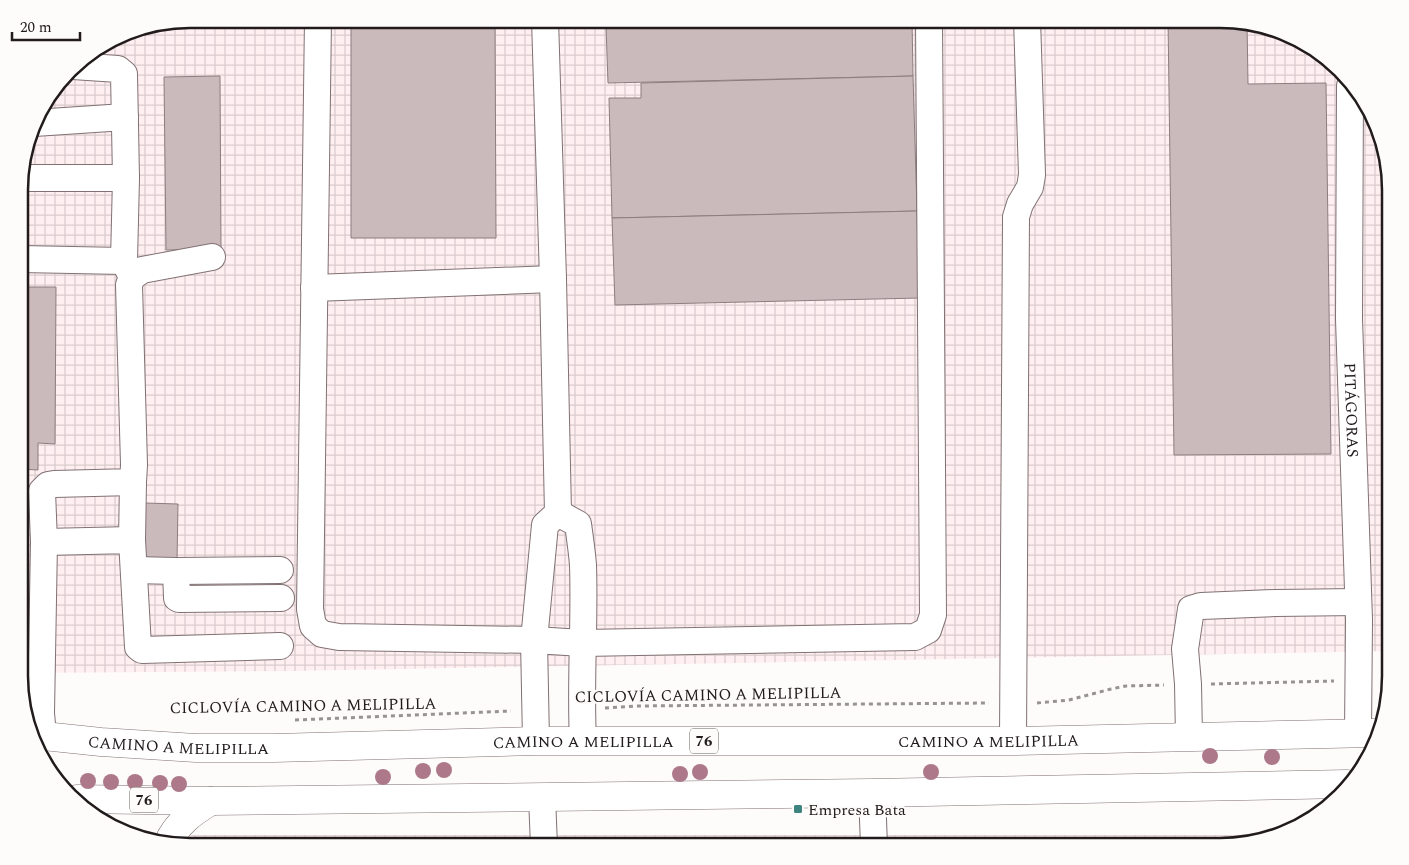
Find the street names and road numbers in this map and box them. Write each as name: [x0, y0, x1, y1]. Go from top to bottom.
street label: PITÁGORAS: [1337, 362, 1365, 458]
street label: CICLOVÍA CAMINO A MELIPILLA: [574, 681, 842, 709]
street label: CICLOVÍA CAMINO A MELIPILLA: [169, 692, 437, 720]
road number: 76: [690, 728, 718, 754]
street label: CAMINO A MELIPILLA: [898, 729, 1079, 754]
street label: CAMINO A MELIPILLA: [87, 730, 269, 761]
street label: CAMINO A MELIPILLA: [493, 730, 674, 755]
road number: 76: [130, 788, 158, 812]

